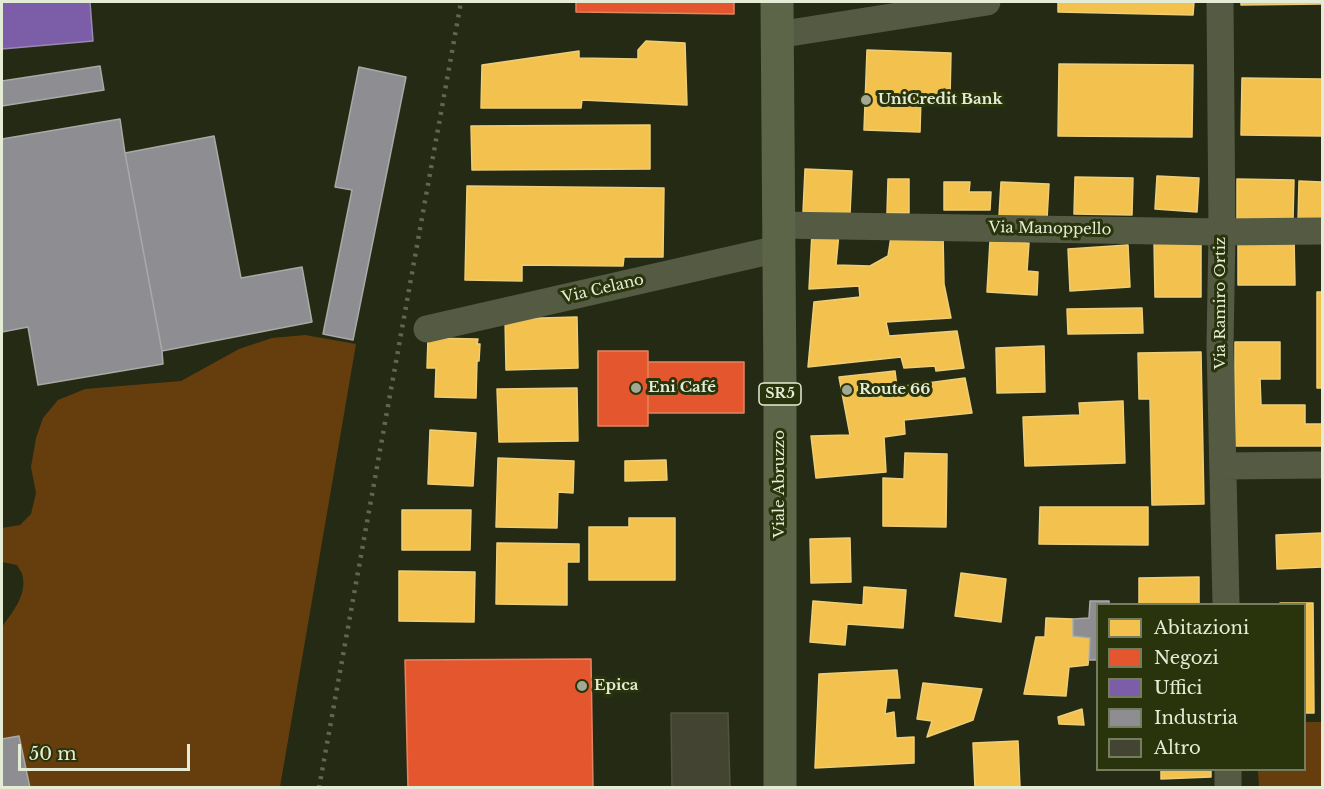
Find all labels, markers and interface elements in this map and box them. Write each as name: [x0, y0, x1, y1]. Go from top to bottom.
place label: UniCredit Bank: [878, 91, 1002, 109]
marker: UniCredit Bank: [859, 93, 873, 107]
street label: Via Manoppello: [989, 219, 1111, 239]
street label: Via Ramiro Ortiz: [1212, 237, 1230, 369]
street label: Via Celano: [560, 271, 646, 307]
place label: Eni Café: [648, 379, 716, 397]
marker: Eni Café: [629, 381, 643, 395]
place label: Route 66: [859, 381, 930, 399]
road number: SR5: [759, 383, 801, 405]
marker: Route 66: [840, 383, 854, 397]
street label: Viale Abruzzo: [771, 430, 789, 538]
legend: [1096, 603, 1306, 771]
text: Abitazioni: [1154, 617, 1249, 639]
text: Negozi: [1154, 647, 1219, 669]
place label: Epica: [594, 677, 638, 695]
text: Uffici: [1154, 677, 1202, 699]
marker: Epica: [575, 679, 589, 693]
text: Industria: [1154, 707, 1238, 729]
scale bar: [21, 732, 194, 770]
text: Altro: [1154, 737, 1201, 759]
text: 50 m: [29, 743, 77, 765]

